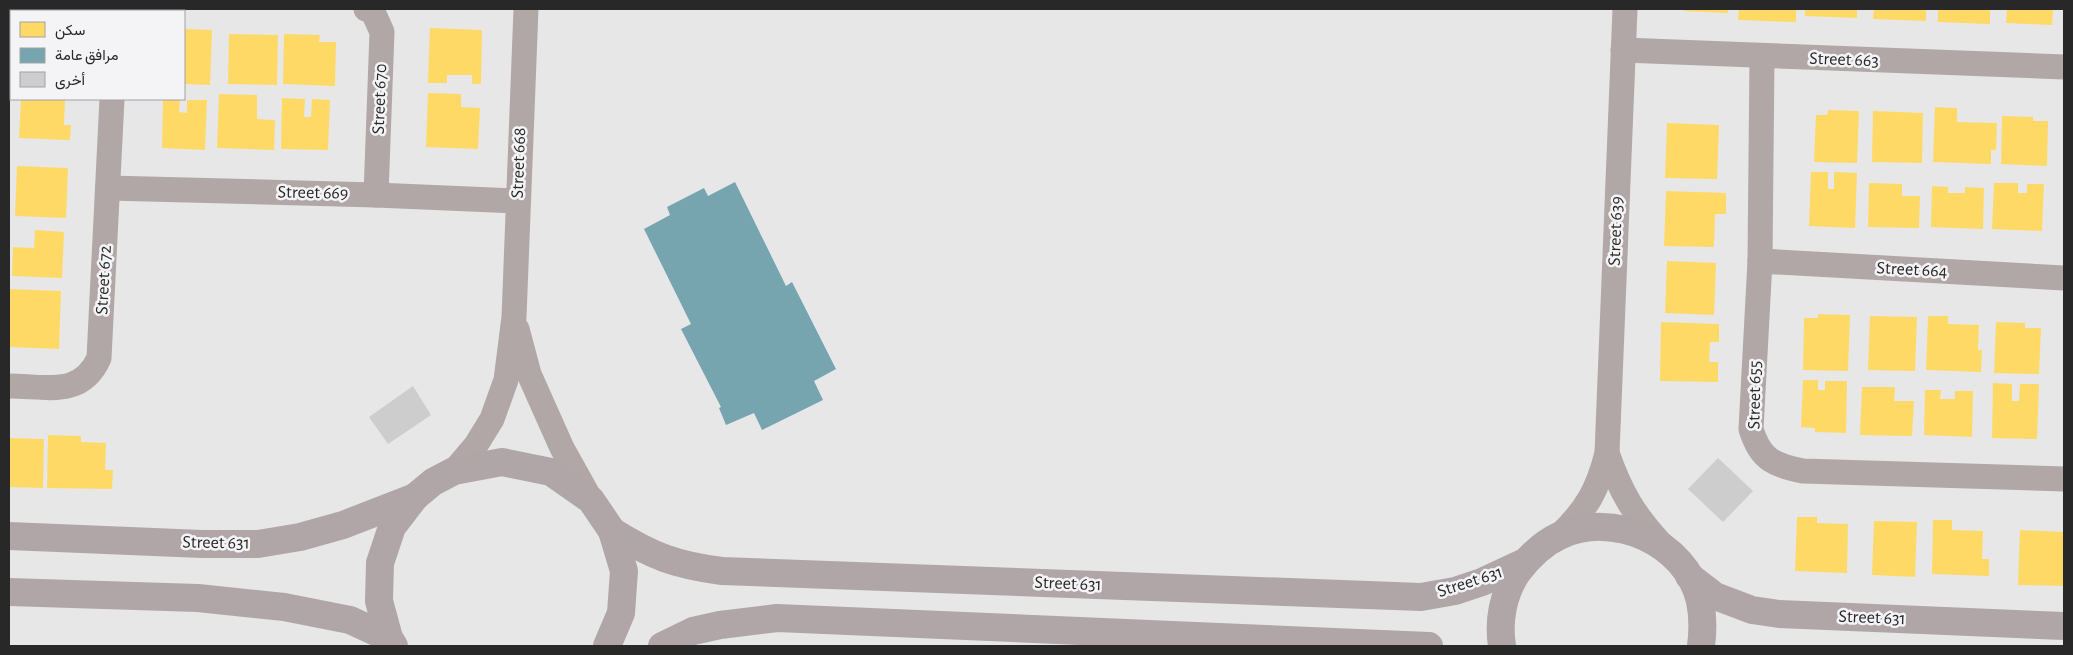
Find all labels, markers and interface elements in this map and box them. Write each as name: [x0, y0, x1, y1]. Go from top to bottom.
legend: [10, 10, 185, 100]
text: سكن: [55, 23, 85, 40]
text: مرافق عامة: [55, 48, 118, 65]
street label: Street 663: [1809, 50, 1879, 70]
street label: Street 670: [370, 63, 390, 135]
text: أخرى: [55, 72, 85, 90]
street label: Street 668: [509, 127, 529, 199]
street label: Street 669: [277, 183, 349, 203]
street label: Street 639: [1606, 196, 1626, 266]
street label: Street 672: [93, 245, 115, 315]
street label: Street 664: [1876, 259, 1948, 281]
street label: Street 655: [1745, 360, 1765, 430]
street label: Street 631: [182, 533, 250, 553]
street label: Street 631: [1435, 563, 1505, 601]
street label: Street 631: [1034, 574, 1102, 594]
street label: Street 631: [1838, 608, 1906, 628]

